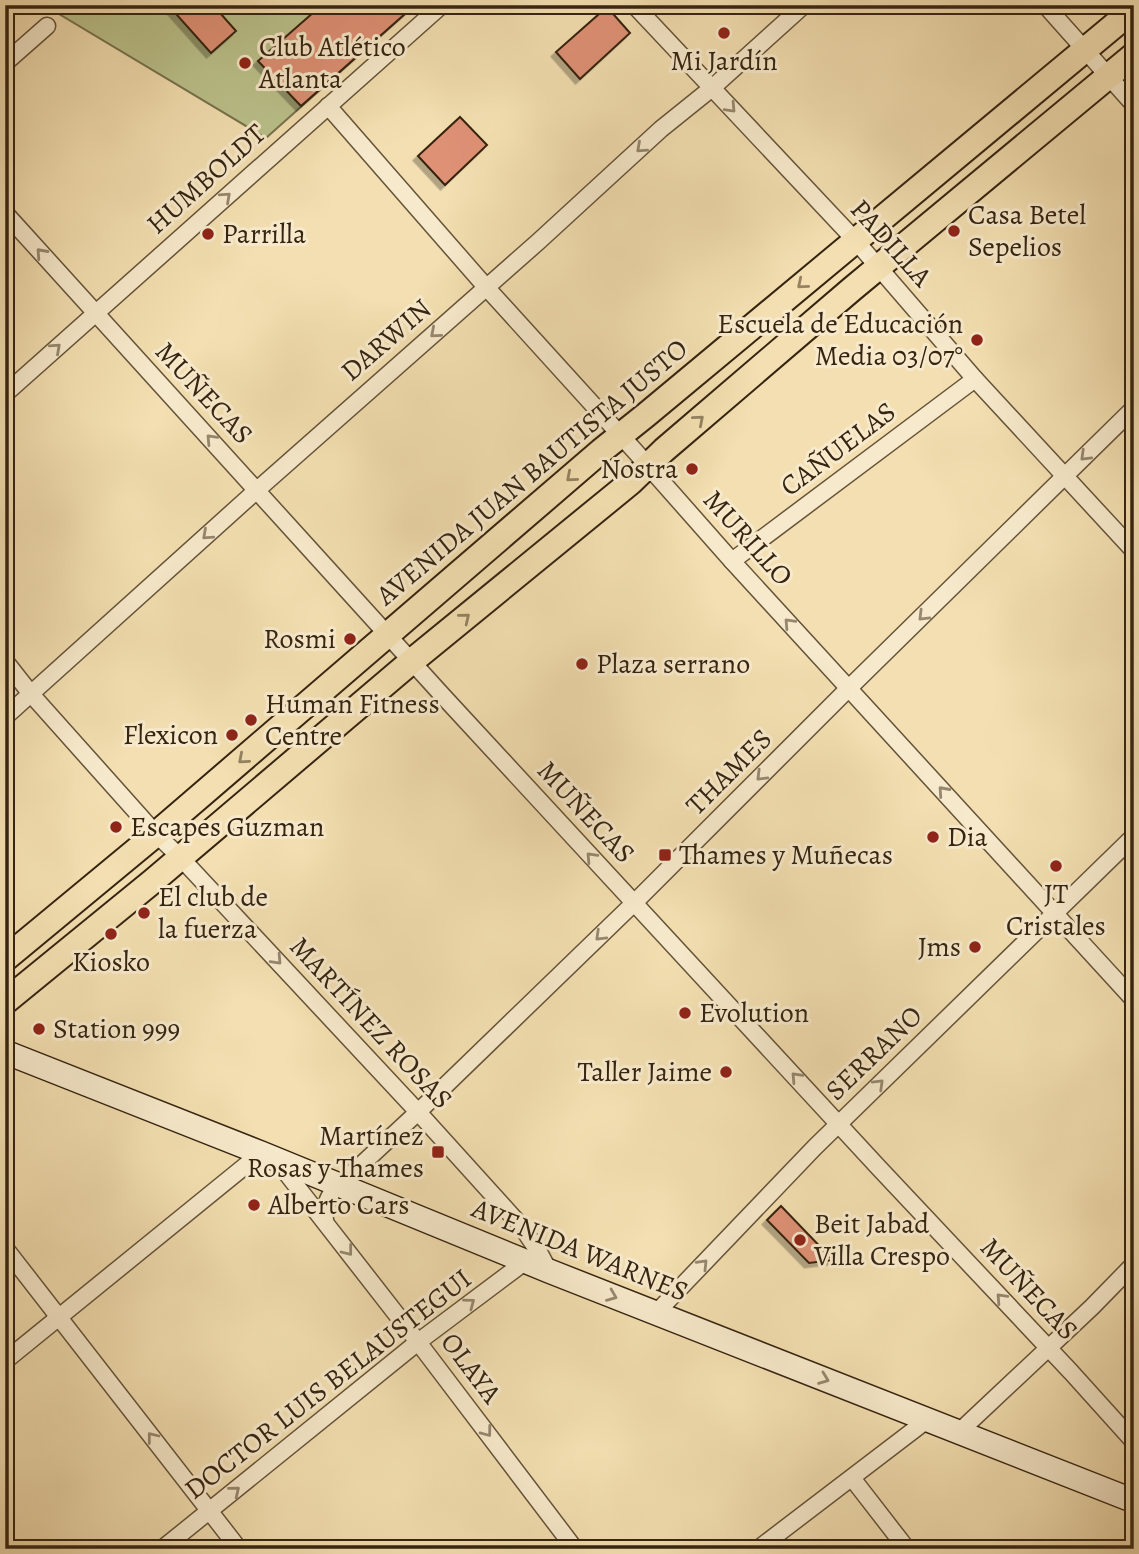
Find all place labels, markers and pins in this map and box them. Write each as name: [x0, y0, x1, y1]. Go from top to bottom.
marker: Mi Jardín: [716, 25, 732, 41]
place label: Club Atlético Atlanta: [258, 28, 406, 98]
place label: Mi Jardín: [671, 42, 777, 80]
marker: Club Atlético Atlanta: [237, 55, 253, 71]
place label: Casa Betel Sepelios: [968, 196, 1086, 266]
place label: Parrilla: [222, 215, 306, 253]
marker: Casa Betel Sepelios: [946, 223, 962, 239]
marker: Parrilla: [200, 226, 216, 242]
place label: Escuela de Educación Media 03/07°: [717, 305, 963, 375]
marker: Escuela de Educación Media 03/07°: [969, 332, 985, 348]
place label: Nostra: [600, 450, 678, 488]
marker: Nostra: [684, 461, 700, 477]
place label: Rosmi: [263, 620, 336, 658]
marker: Rosmi: [342, 631, 358, 647]
place label: Plaza serrano: [596, 645, 750, 683]
marker: Plaza serrano: [574, 656, 590, 672]
place label: Human Fitness Centre: [265, 685, 440, 755]
marker: Human Fitness Centre: [243, 712, 259, 728]
place label: Flexicon: [123, 716, 218, 754]
marker: Flexicon: [224, 727, 240, 743]
place label: Escapes Guzman: [130, 808, 324, 846]
place label: Dia: [947, 818, 988, 856]
marker: Escapes Guzman: [108, 819, 124, 835]
marker: Dia: [925, 829, 941, 845]
place label: Thames y Muñecas: [679, 836, 893, 874]
marker: Thames y Muñecas: [657, 847, 673, 863]
marker: JT Cristales: [1048, 858, 1064, 874]
place label: JT Cristales: [1006, 875, 1106, 945]
place label: El club de la fuerza: [158, 878, 268, 948]
marker: El club de la fuerza: [136, 905, 152, 921]
marker: Kiosko: [103, 926, 119, 942]
place label: Jms: [918, 928, 961, 966]
marker: Jms: [967, 939, 983, 955]
place label: Kiosko: [72, 943, 150, 981]
place label: Evolution: [699, 994, 809, 1032]
marker: Evolution: [677, 1005, 693, 1021]
place label: Station 999: [53, 1010, 180, 1048]
marker: Station 999: [31, 1021, 47, 1037]
place label: Taller Jaime: [577, 1053, 712, 1091]
marker: Taller Jaime: [718, 1064, 734, 1080]
place label: Martínez Rosas y Thames: [247, 1117, 424, 1187]
marker: Martínez Rosas y Thames: [430, 1144, 446, 1160]
place label: Alberto Cars: [267, 1186, 409, 1224]
marker: Alberto Cars: [246, 1197, 262, 1213]
place label: Beit Jabad Villa Crespo: [813, 1205, 950, 1275]
marker: Beit Jabad Villa Crespo: [792, 1232, 808, 1248]

